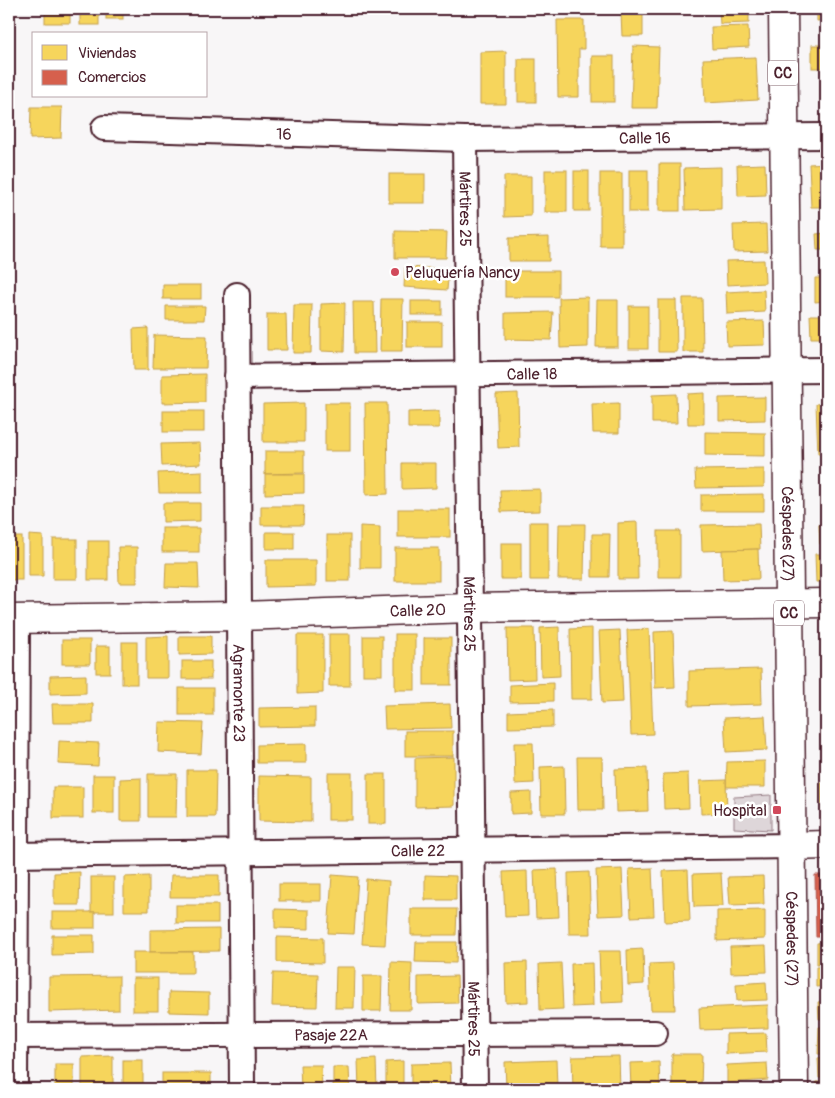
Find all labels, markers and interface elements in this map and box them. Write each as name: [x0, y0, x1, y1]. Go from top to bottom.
legend: [32, 32, 208, 98]
text: Viviendas: [78, 44, 136, 63]
road number: CC: [768, 60, 798, 86]
text: Comercios: [78, 68, 146, 87]
street label: 16: [276, 124, 292, 145]
street label: Calle 16: [619, 128, 671, 149]
street label: Mártires 25: [454, 171, 475, 247]
place label: Peluquería Nancy: [405, 263, 520, 283]
marker: Peluquería Nancy: [389, 266, 401, 278]
street label: Calle 18: [507, 364, 557, 385]
street label: Céspedes (27): [777, 486, 798, 582]
street label: Mártires 25: [459, 576, 479, 652]
street label: Calle 20: [389, 600, 446, 622]
road number: CC: [774, 600, 804, 626]
street label: Agramonte 23: [228, 644, 249, 742]
place label: Hospital: [713, 801, 767, 821]
marker: Hospital: [771, 804, 783, 816]
street label: Calle 22: [391, 841, 445, 862]
street label: Céspedes (27): [781, 891, 802, 987]
street label: Mártires 25: [463, 981, 484, 1057]
street label: Pasaje 22A: [294, 1025, 368, 1046]

